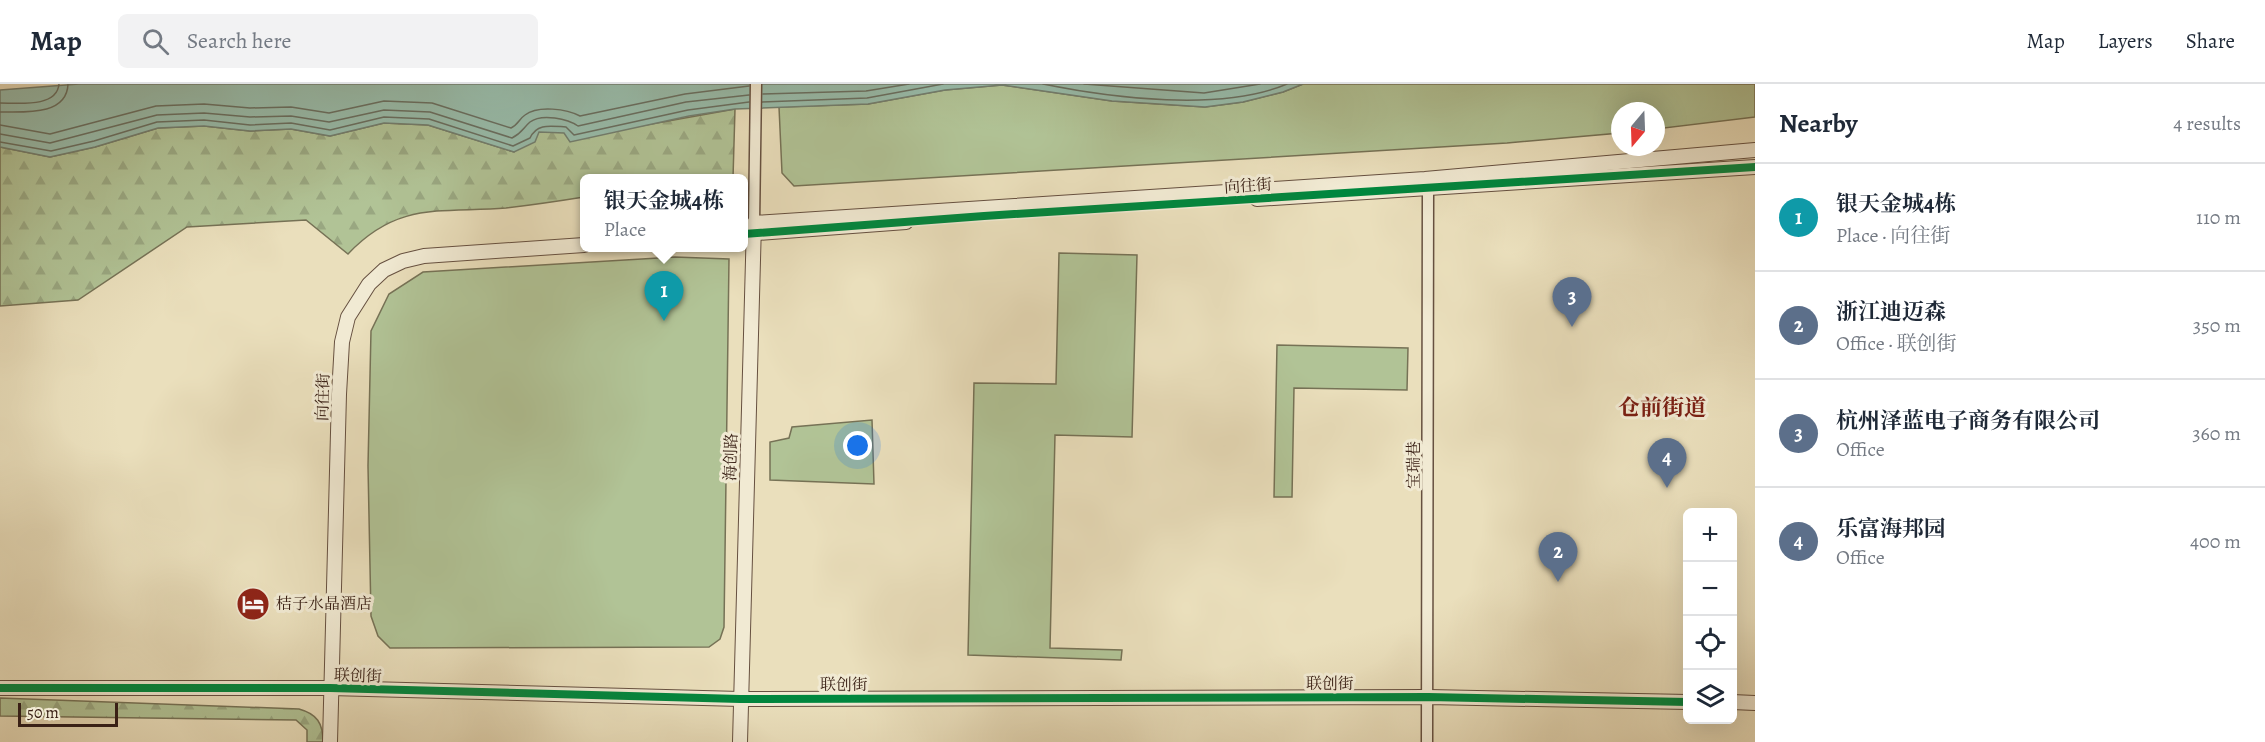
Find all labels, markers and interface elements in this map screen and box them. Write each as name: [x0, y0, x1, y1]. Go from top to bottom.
search box: [118, 14, 538, 68]
text: Map: [30, 22, 82, 60]
icon: search: [139, 25, 172, 58]
text: Search here: [187, 26, 291, 56]
text: Map: [2026, 27, 2065, 55]
text: Layers: [2098, 27, 2153, 55]
text: Share: [2186, 27, 2235, 55]
north arrow: [1611, 102, 1665, 156]
text: Nearby: [1779, 106, 1858, 141]
text: 4 results: [2173, 110, 2241, 137]
street label: 向往街: [1223, 173, 1273, 199]
popup: [580, 174, 748, 252]
text: 银天金城4栋: [604, 186, 724, 216]
text: 银天金城4栋: [1836, 189, 1956, 219]
text: 1: [1795, 204, 1802, 231]
text: 110 m: [2196, 204, 2241, 231]
text: Place: [604, 216, 646, 243]
text: Place · 向往街: [1836, 222, 1950, 249]
pin: 1: [644, 272, 684, 321]
pin: 3: [1552, 278, 1592, 327]
text: 浙江迪迈森: [1836, 297, 1946, 327]
text: 2: [1794, 312, 1803, 339]
text: 350 m: [2193, 312, 2241, 339]
text: Office · 联创街: [1836, 330, 1957, 357]
street label: 向往街: [311, 373, 335, 421]
district label: 仓前街道: [1618, 393, 1706, 423]
text: 杭州泽蓝电子商务有限公司: [1836, 406, 2100, 436]
text: 3: [1794, 420, 1803, 447]
text: 360 m: [2192, 420, 2241, 447]
your location: [843, 431, 872, 460]
street label: 海创路: [719, 433, 743, 481]
text: Office: [1836, 436, 1885, 463]
pin: 4: [1648, 438, 1686, 488]
street label: 宝瑞巷: [1403, 441, 1425, 489]
map controls: [1683, 508, 1737, 724]
button: +: [1683, 508, 1737, 562]
text: 乐富海邦园: [1836, 514, 1946, 544]
text: 4: [1794, 528, 1803, 555]
text: 400 m: [2190, 528, 2241, 555]
pin: 2: [1538, 532, 1578, 582]
text: Office: [1836, 544, 1885, 571]
button: −: [1683, 562, 1737, 616]
hotel icon: 桔子水晶酒店: [235, 586, 271, 622]
place label: 桔子水晶酒店: [276, 593, 372, 615]
button: locate: [1683, 616, 1737, 670]
street label: 联创街: [334, 664, 382, 688]
button: layers: [1683, 670, 1737, 724]
street label: 联创街: [1306, 673, 1354, 695]
street label: 联创街: [820, 674, 868, 696]
scale bar: [18, 700, 118, 728]
text: 50 m: [27, 702, 59, 724]

